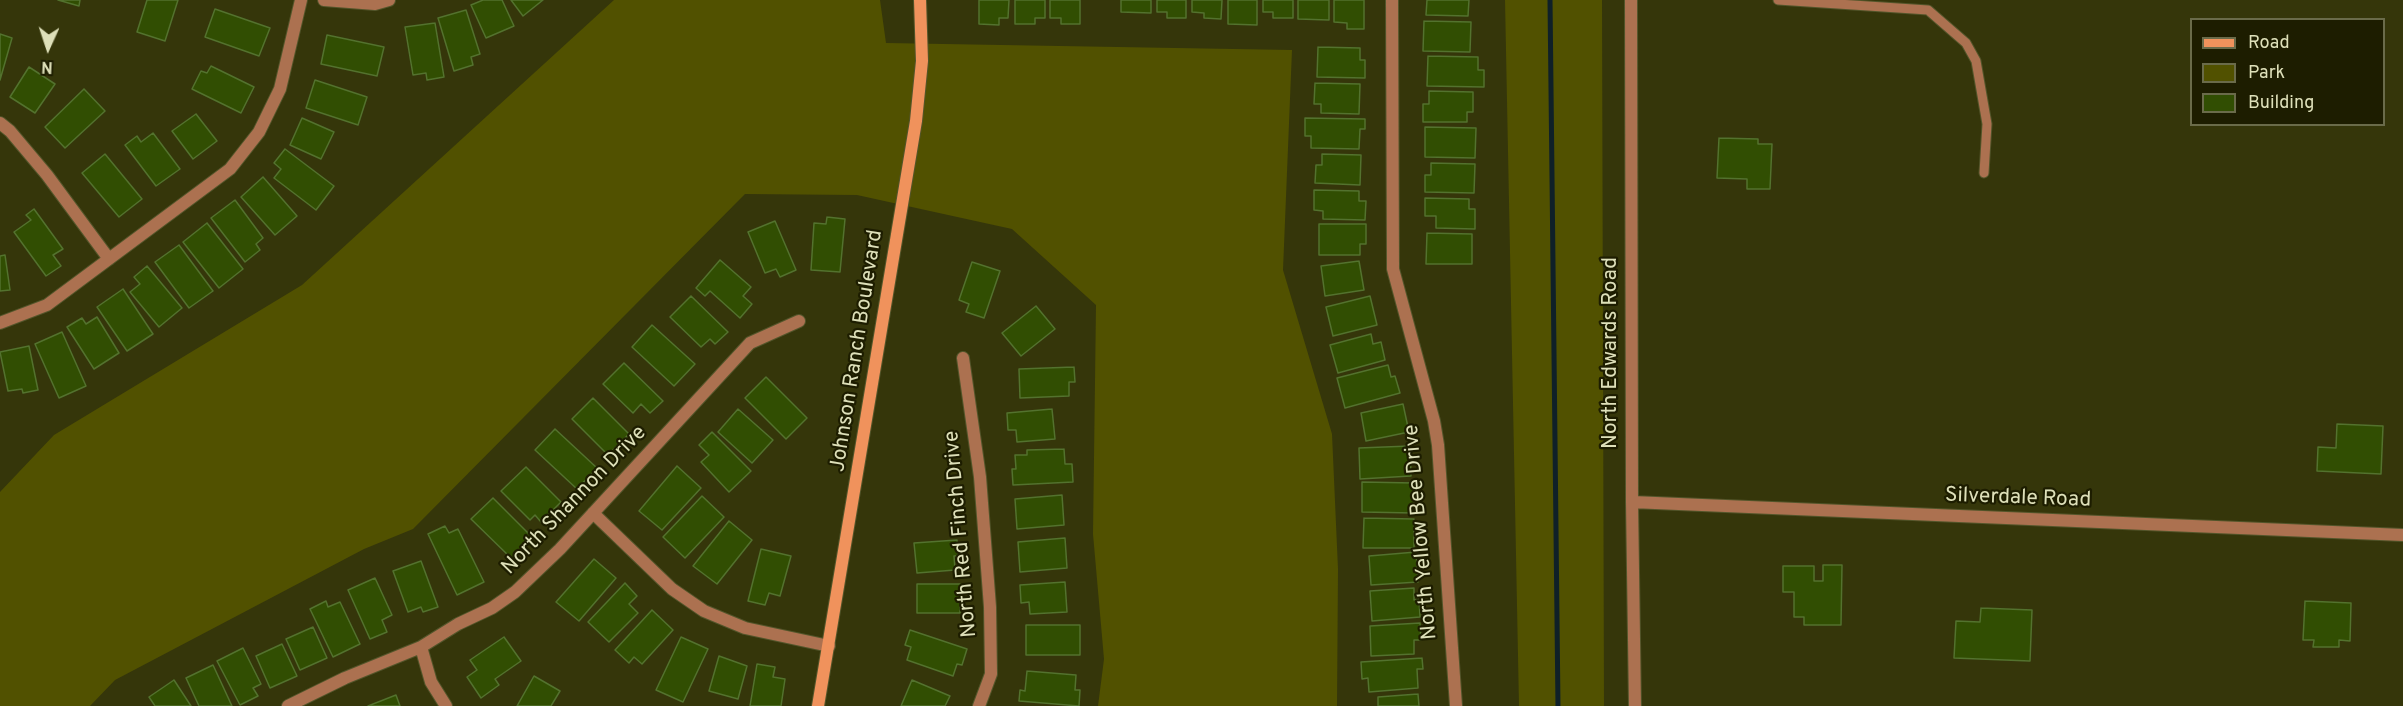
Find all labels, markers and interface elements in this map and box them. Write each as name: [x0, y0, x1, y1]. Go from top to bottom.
north arrow: [18, 18, 78, 78]
legend: [2190, 18, 2385, 126]
text: Road: [2248, 32, 2290, 55]
text: N: [41, 56, 53, 76]
text: Park: [2248, 62, 2285, 85]
text: Building: [2248, 92, 2314, 115]
street label: Johnson Ranch Boulevard: [826, 228, 890, 474]
street label: North Edwards Road: [1599, 257, 1625, 449]
street label: North Shannon Drive: [497, 421, 653, 581]
street label: North Yellow Bee Drive: [1400, 423, 1444, 641]
street label: North Red Finch Drive: [940, 430, 984, 638]
street label: Silverdale Road: [1944, 484, 2092, 514]

